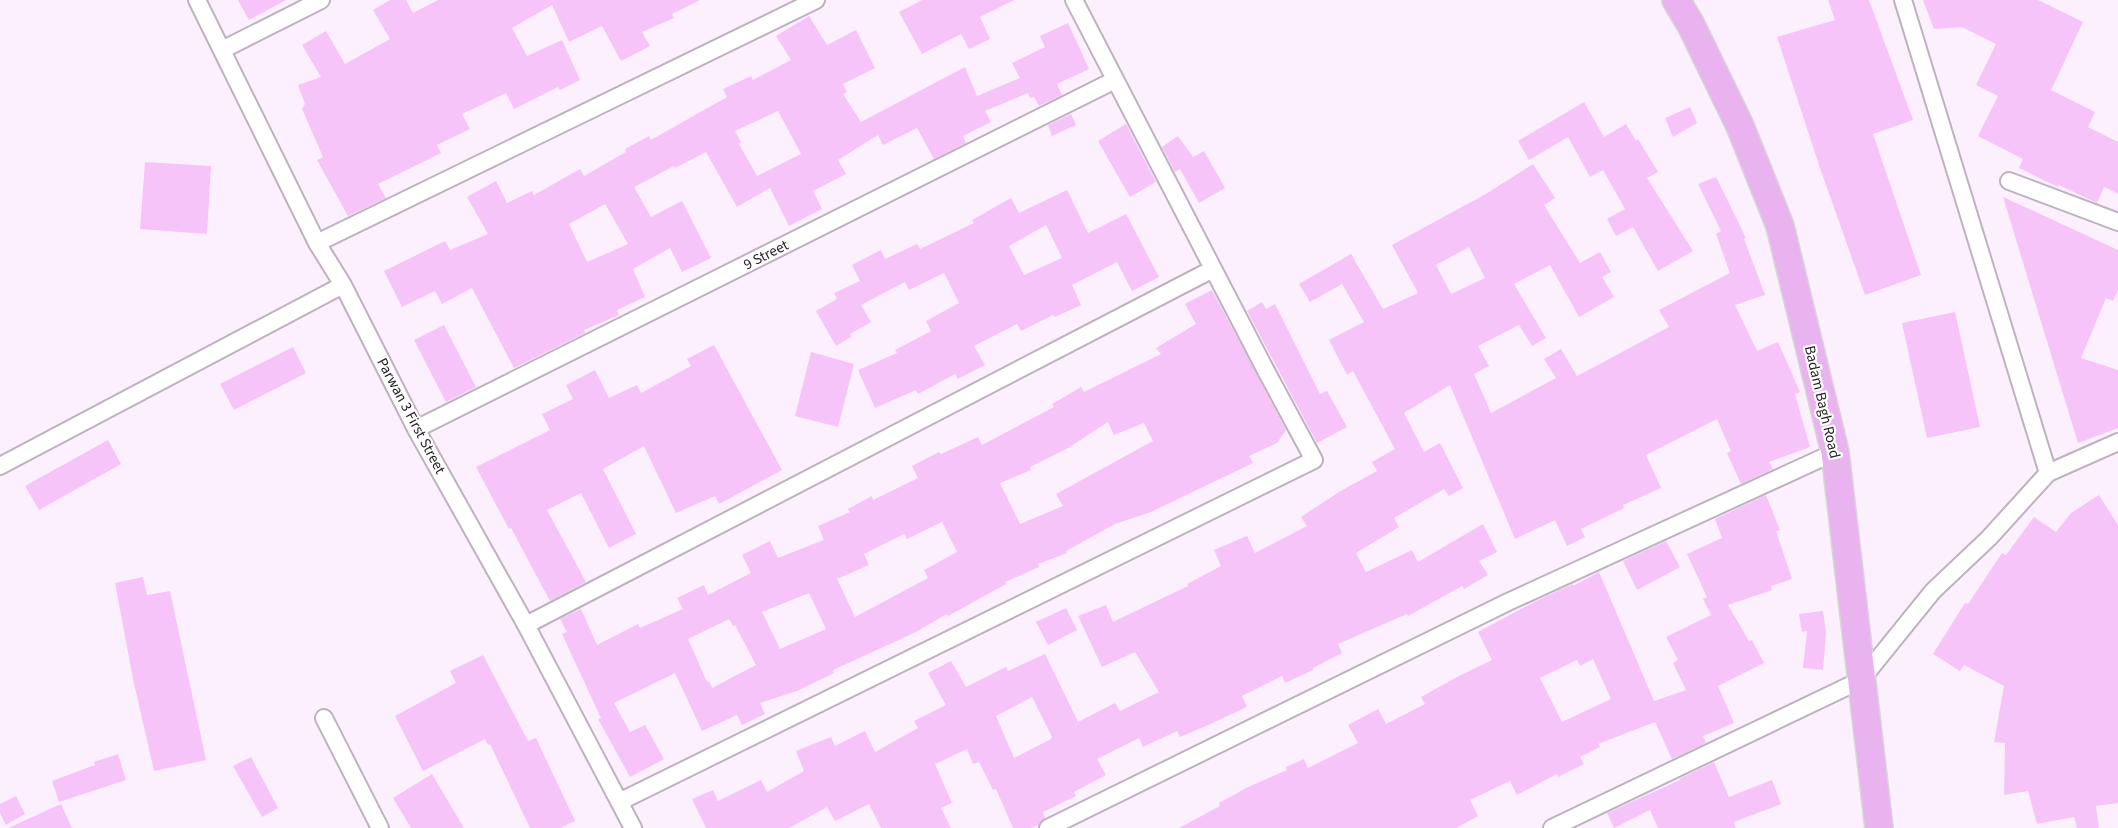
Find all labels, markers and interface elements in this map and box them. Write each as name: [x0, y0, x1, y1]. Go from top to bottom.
street label: 9 Street: [740, 235, 792, 275]
street label: Badam Bagh Road: [1799, 344, 1845, 460]
street label: Parwan 3 First Street: [372, 354, 450, 478]

